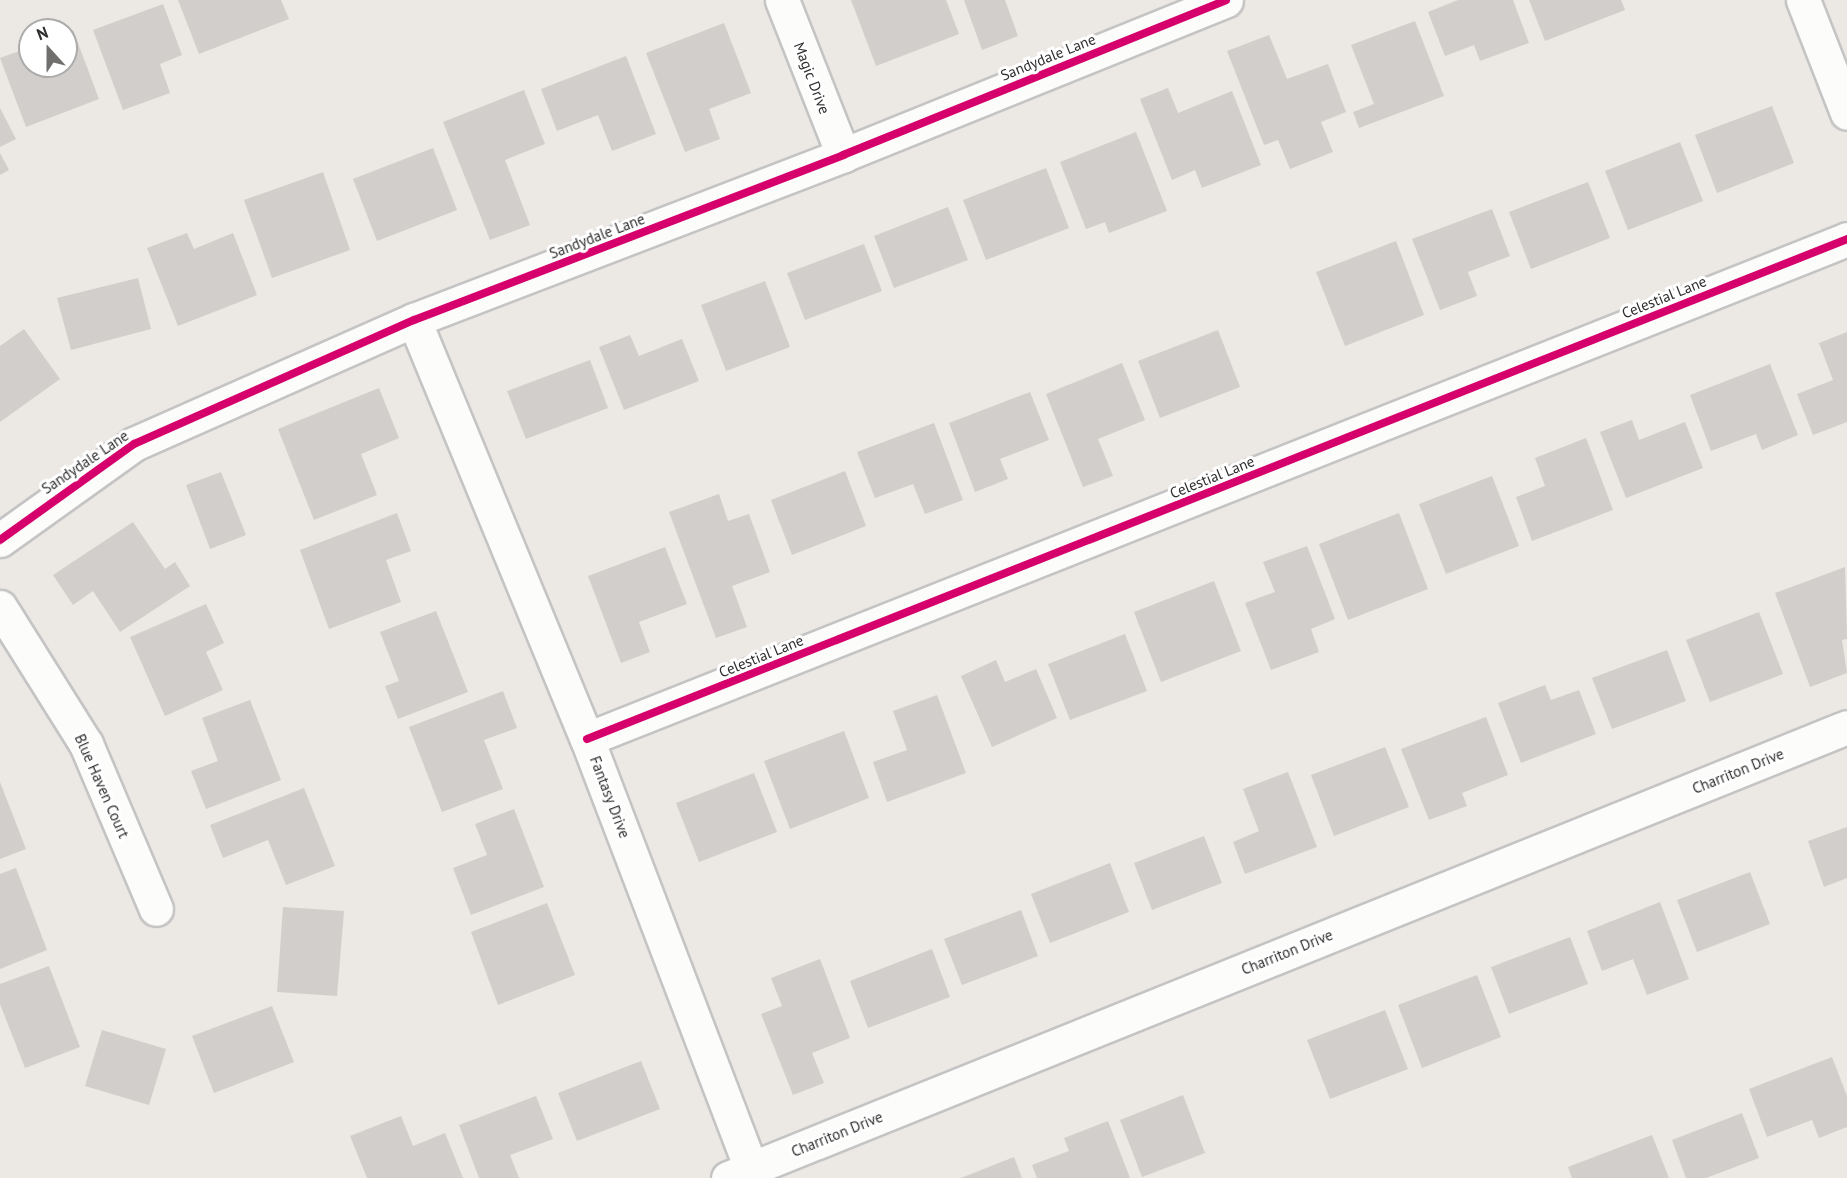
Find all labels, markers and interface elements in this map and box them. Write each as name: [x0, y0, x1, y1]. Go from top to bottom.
north arrow: [18, 18, 78, 78]
text: N: [34, 22, 51, 44]
street label: Sandydale Lane: [998, 30, 1098, 84]
street label: Magic Drive: [790, 39, 834, 117]
street label: Sandydale Lane: [547, 210, 647, 262]
street label: Celestial Lane: [1619, 272, 1709, 322]
street label: Sandydale Lane: [38, 426, 132, 498]
street label: Celestial Lane: [1167, 452, 1257, 502]
street label: Celestial Lane: [716, 631, 806, 681]
street label: Blue Haven Court: [71, 731, 133, 841]
street label: Charriton Drive: [1690, 744, 1786, 798]
street label: Fantasy Drive: [586, 753, 634, 841]
street label: Charriton Drive: [1239, 925, 1335, 979]
street label: Charriton Drive: [789, 1107, 885, 1161]

